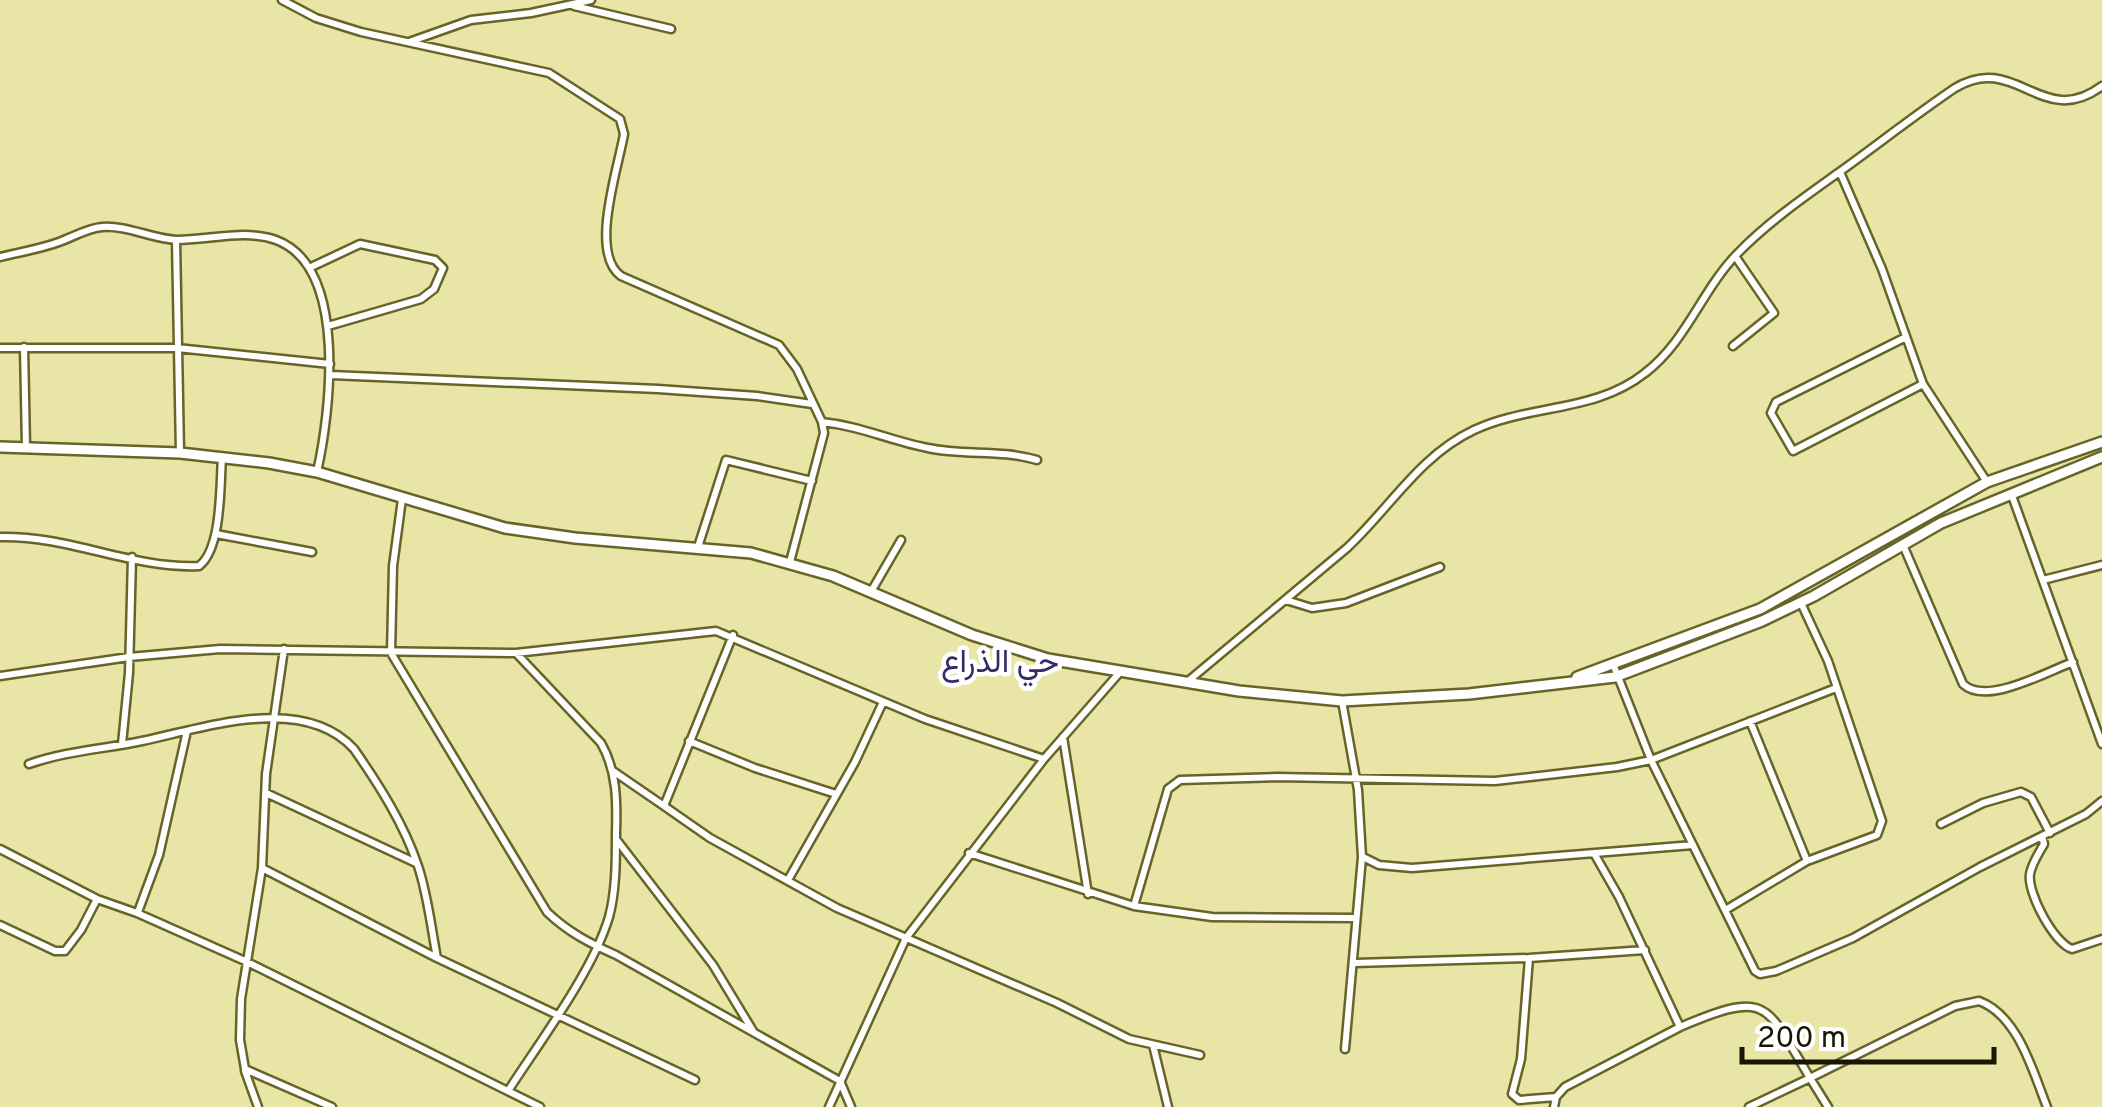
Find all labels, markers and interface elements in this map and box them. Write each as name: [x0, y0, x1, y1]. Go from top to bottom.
district label: حي الذراع: [941, 644, 1059, 687]
scale bar: [1742, 1002, 1994, 1064]
text: 200 m: [1757, 1021, 1846, 1058]

